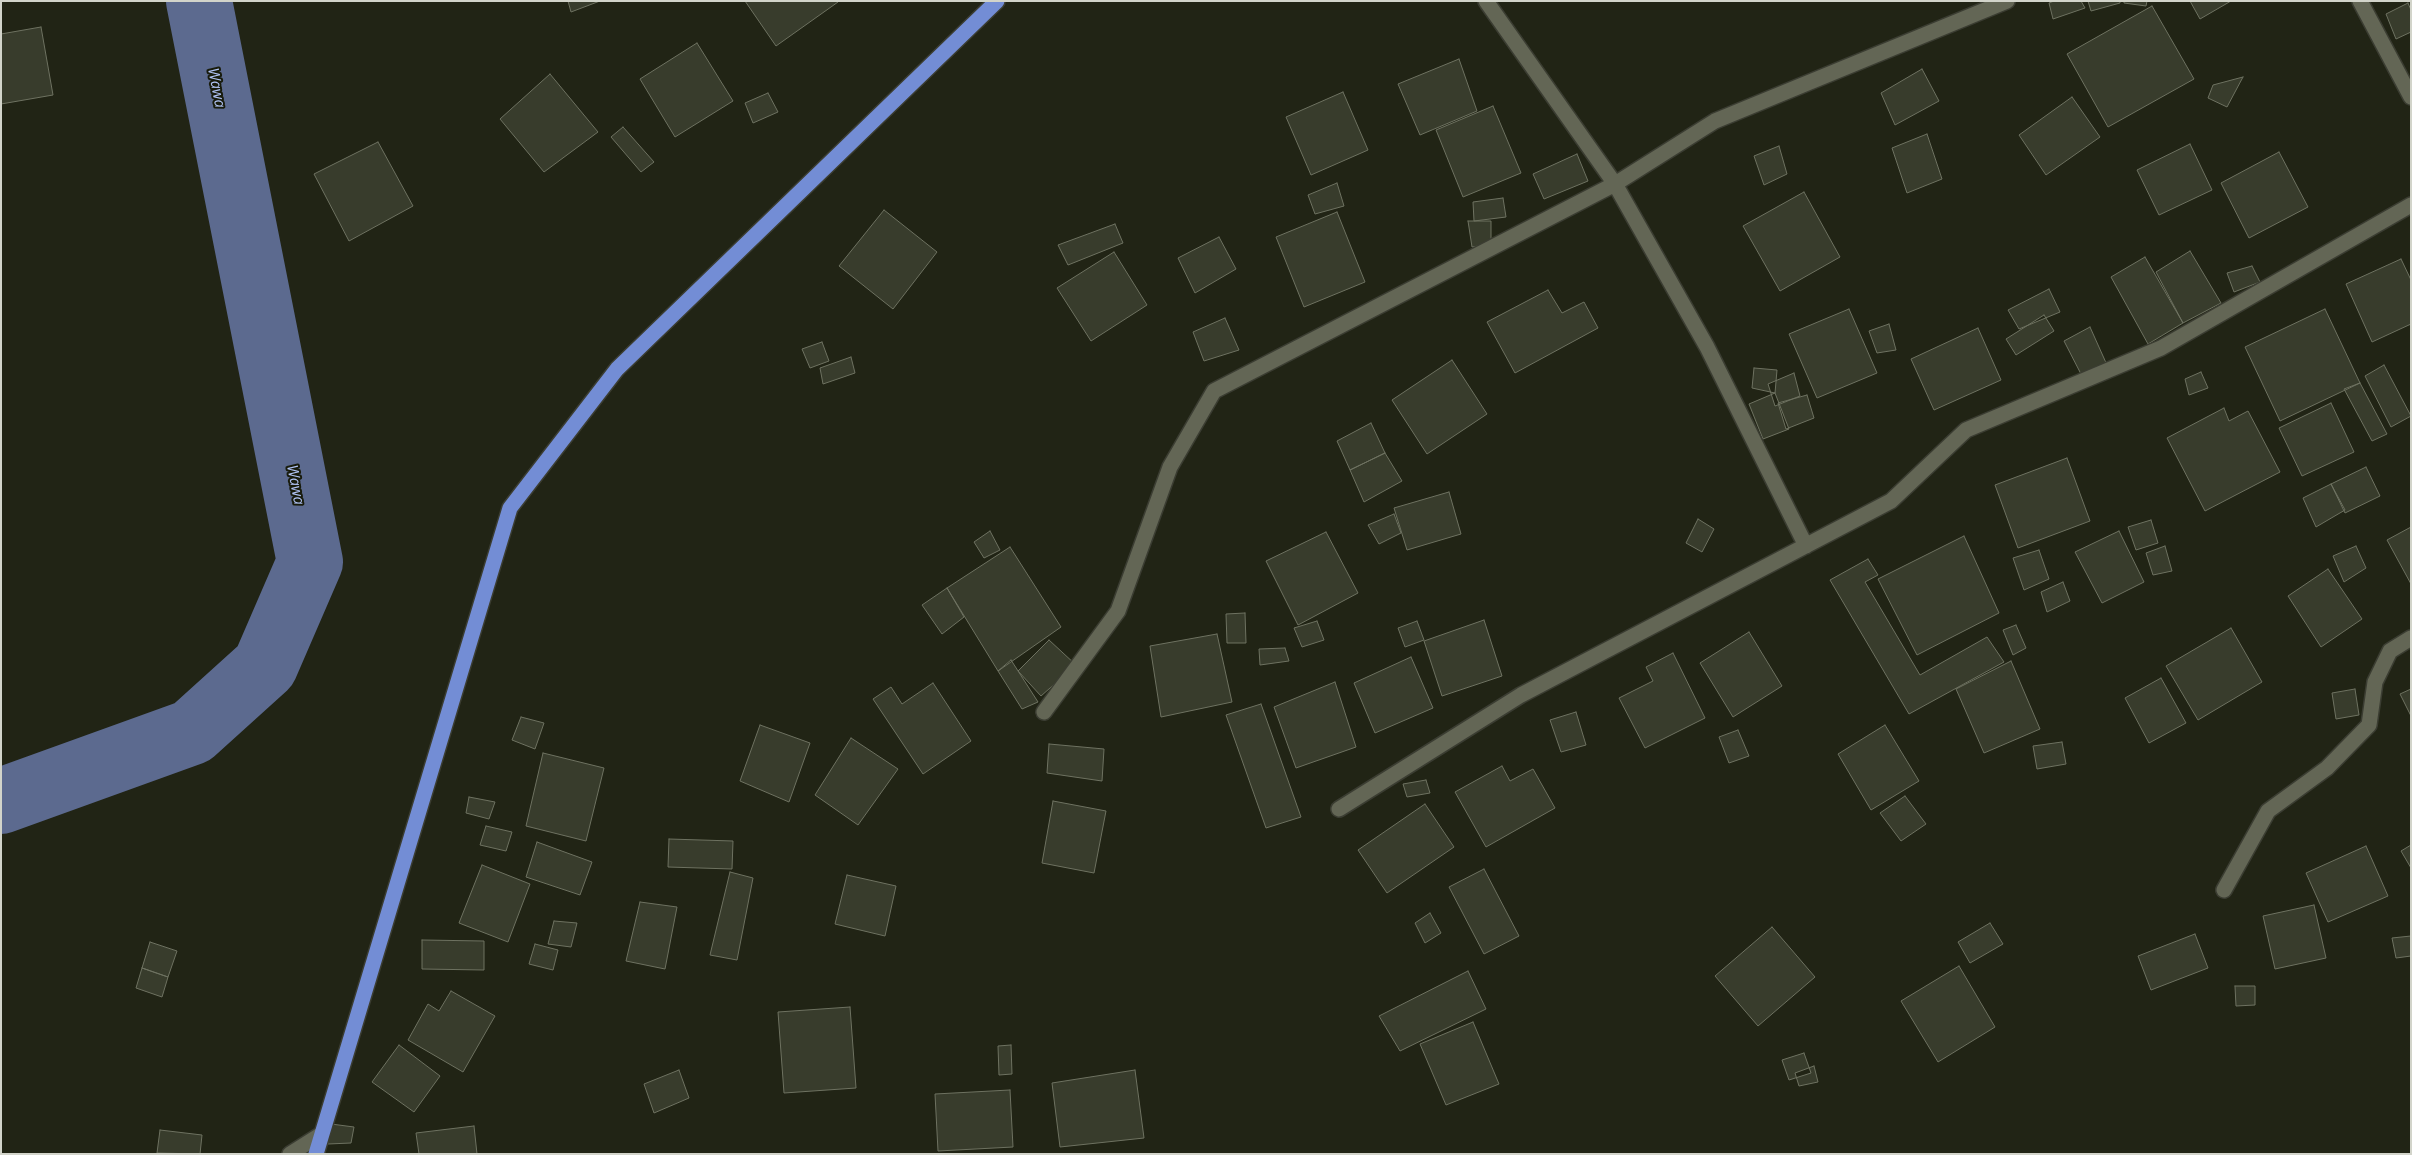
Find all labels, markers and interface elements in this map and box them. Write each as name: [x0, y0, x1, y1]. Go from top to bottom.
water label: Wawa: [203, 66, 229, 110]
water label: Wawa: [282, 463, 308, 507]

